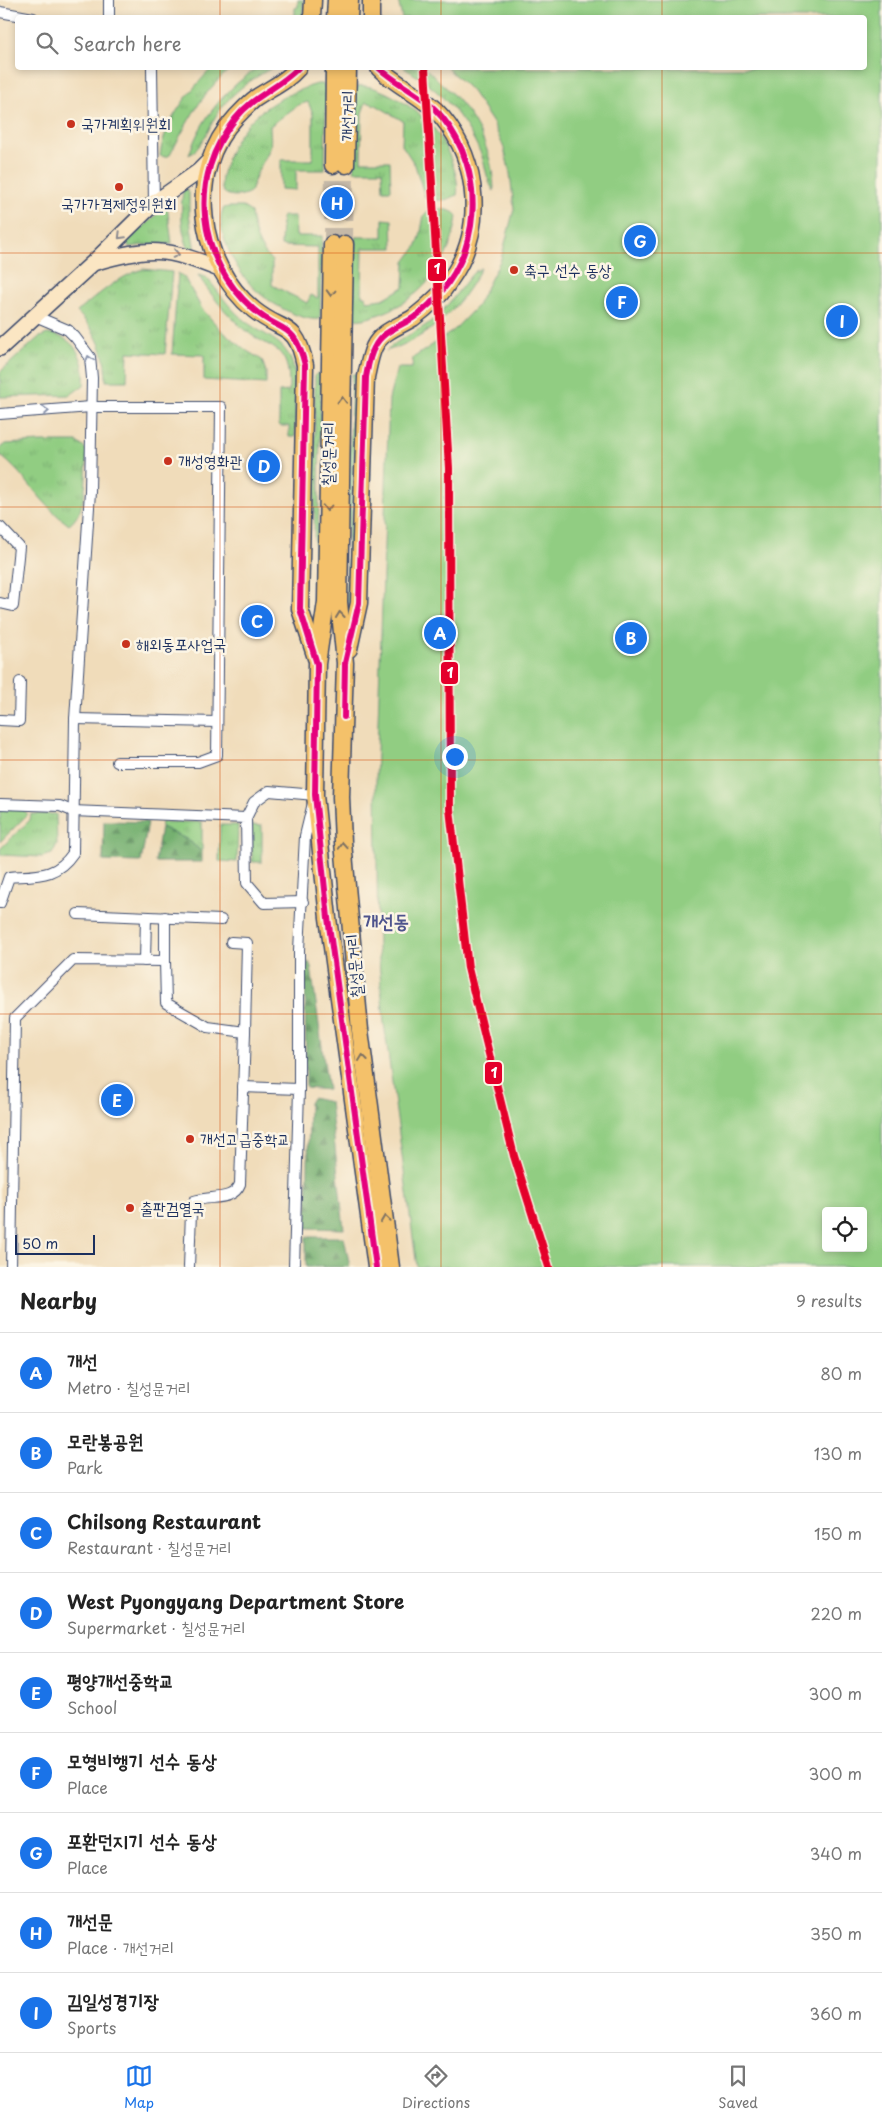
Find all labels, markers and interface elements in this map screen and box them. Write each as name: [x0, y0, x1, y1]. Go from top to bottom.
search box: [15, 15, 867, 70]
icon: search: [33, 29, 61, 57]
text: Search here: [73, 29, 182, 57]
street label: 개선거리: [334, 90, 358, 142]
place label: 국가계획위원회: [81, 111, 171, 135]
marker: 국가계획위원회: [65, 118, 77, 130]
marker: 국가가격제정위원회: [113, 181, 125, 193]
pin: H: [321, 184, 353, 222]
place label: 국가가격제정위원회: [61, 191, 177, 215]
pin: G: [624, 222, 656, 260]
one-way arrow: [118, 230, 127, 239]
one-way arrow: [172, 248, 181, 258]
place label: 축구 선수 동상: [524, 257, 612, 281]
line badge: 1: [427, 258, 447, 282]
text: 1: [434, 258, 441, 279]
marker: 축구 선수 동상: [508, 264, 520, 276]
pin: F: [606, 283, 638, 321]
one-way arrow: [325, 289, 336, 297]
pin: I: [826, 302, 858, 340]
one-way arrow: [84, 355, 95, 363]
one-way arrow: [337, 395, 347, 403]
one-way arrow: [42, 405, 50, 416]
street label: 칠성문거리: [314, 422, 340, 486]
pin: D: [248, 447, 280, 485]
place label: 개성영화관: [178, 448, 243, 472]
marker: 개성영화관: [162, 455, 174, 467]
one-way arrow: [322, 504, 332, 512]
pin: C: [241, 602, 273, 640]
one-way arrow: [335, 610, 346, 618]
pin: A: [424, 614, 456, 652]
pin: B: [615, 619, 647, 657]
place label: 해외동포사업국: [136, 631, 226, 655]
marker: 해외동포사업국: [120, 638, 132, 650]
line badge: 1: [440, 661, 459, 685]
text: 1: [447, 662, 454, 683]
your location: [442, 744, 468, 770]
one-way arrow: [338, 841, 349, 849]
district label: 개선동: [363, 906, 409, 934]
street label: 칠성문거리: [338, 933, 368, 999]
one-way arrow: [359, 1053, 369, 1062]
line badge: 1: [484, 1061, 503, 1085]
text: 1: [491, 1062, 498, 1083]
pin: E: [101, 1081, 133, 1119]
place label: 개선고급중학교: [200, 1126, 290, 1150]
marker: 개선고급중학교: [184, 1133, 196, 1145]
place label: 출판검열국: [140, 1195, 205, 1219]
marker: 출판검열국: [124, 1202, 136, 1214]
map controls: [822, 1207, 867, 1252]
button: locate: [822, 1207, 867, 1252]
one-way arrow: [380, 1214, 391, 1222]
scale bar: [15, 1232, 95, 1255]
text: 50 m: [22, 1233, 58, 1254]
text: Nearby: [20, 1284, 97, 1316]
text: 9 results: [796, 1288, 862, 1312]
text: 개선: [67, 1346, 98, 1374]
text: A: [30, 1361, 42, 1385]
text: 80 m: [820, 1361, 862, 1385]
text: Metro · 칠성문거리: [67, 1375, 191, 1399]
text: 모란봉공원: [67, 1426, 143, 1454]
text: B: [31, 1441, 41, 1465]
text: 130 m: [814, 1441, 862, 1465]
text: Park: [67, 1455, 103, 1479]
text: Chilsong Restaurant: [67, 1507, 261, 1535]
text: C: [30, 1521, 42, 1545]
text: 150 m: [814, 1521, 862, 1545]
text: Restaurant · 칠성문거리: [67, 1535, 232, 1559]
text: West Pyongyang Department Store: [67, 1587, 404, 1615]
text: D: [30, 1601, 42, 1625]
text: 220 m: [811, 1601, 862, 1625]
text: Supermarket · 칠성문거리: [67, 1615, 246, 1639]
text: 평양개선중학교: [67, 1666, 174, 1694]
text: E: [31, 1681, 41, 1705]
text: 300 m: [808, 1681, 862, 1705]
text: School: [67, 1695, 117, 1719]
text: 모형비행기 선수 동상: [67, 1746, 217, 1774]
text: F: [31, 1761, 41, 1785]
text: 300 m: [808, 1761, 862, 1785]
text: Place: [67, 1775, 108, 1799]
text: 포환던지기 선수 동상: [67, 1826, 217, 1854]
text: G: [29, 1841, 43, 1865]
text: 340 m: [810, 1841, 862, 1865]
text: Place: [67, 1855, 108, 1879]
text: 개선문: [67, 1906, 113, 1934]
text: H: [30, 1921, 42, 1945]
text: 350 m: [810, 1921, 862, 1945]
text: Place · 개선거리: [67, 1935, 174, 1959]
text: 김일성경기장: [67, 1986, 159, 2014]
text: I: [33, 2001, 39, 2025]
text: 360 m: [810, 2001, 862, 2025]
text: Sports: [67, 2015, 116, 2039]
tab: Map: [124, 2062, 154, 2113]
tab: Directions: [402, 2062, 470, 2113]
tab: Saved: [718, 2062, 758, 2113]

